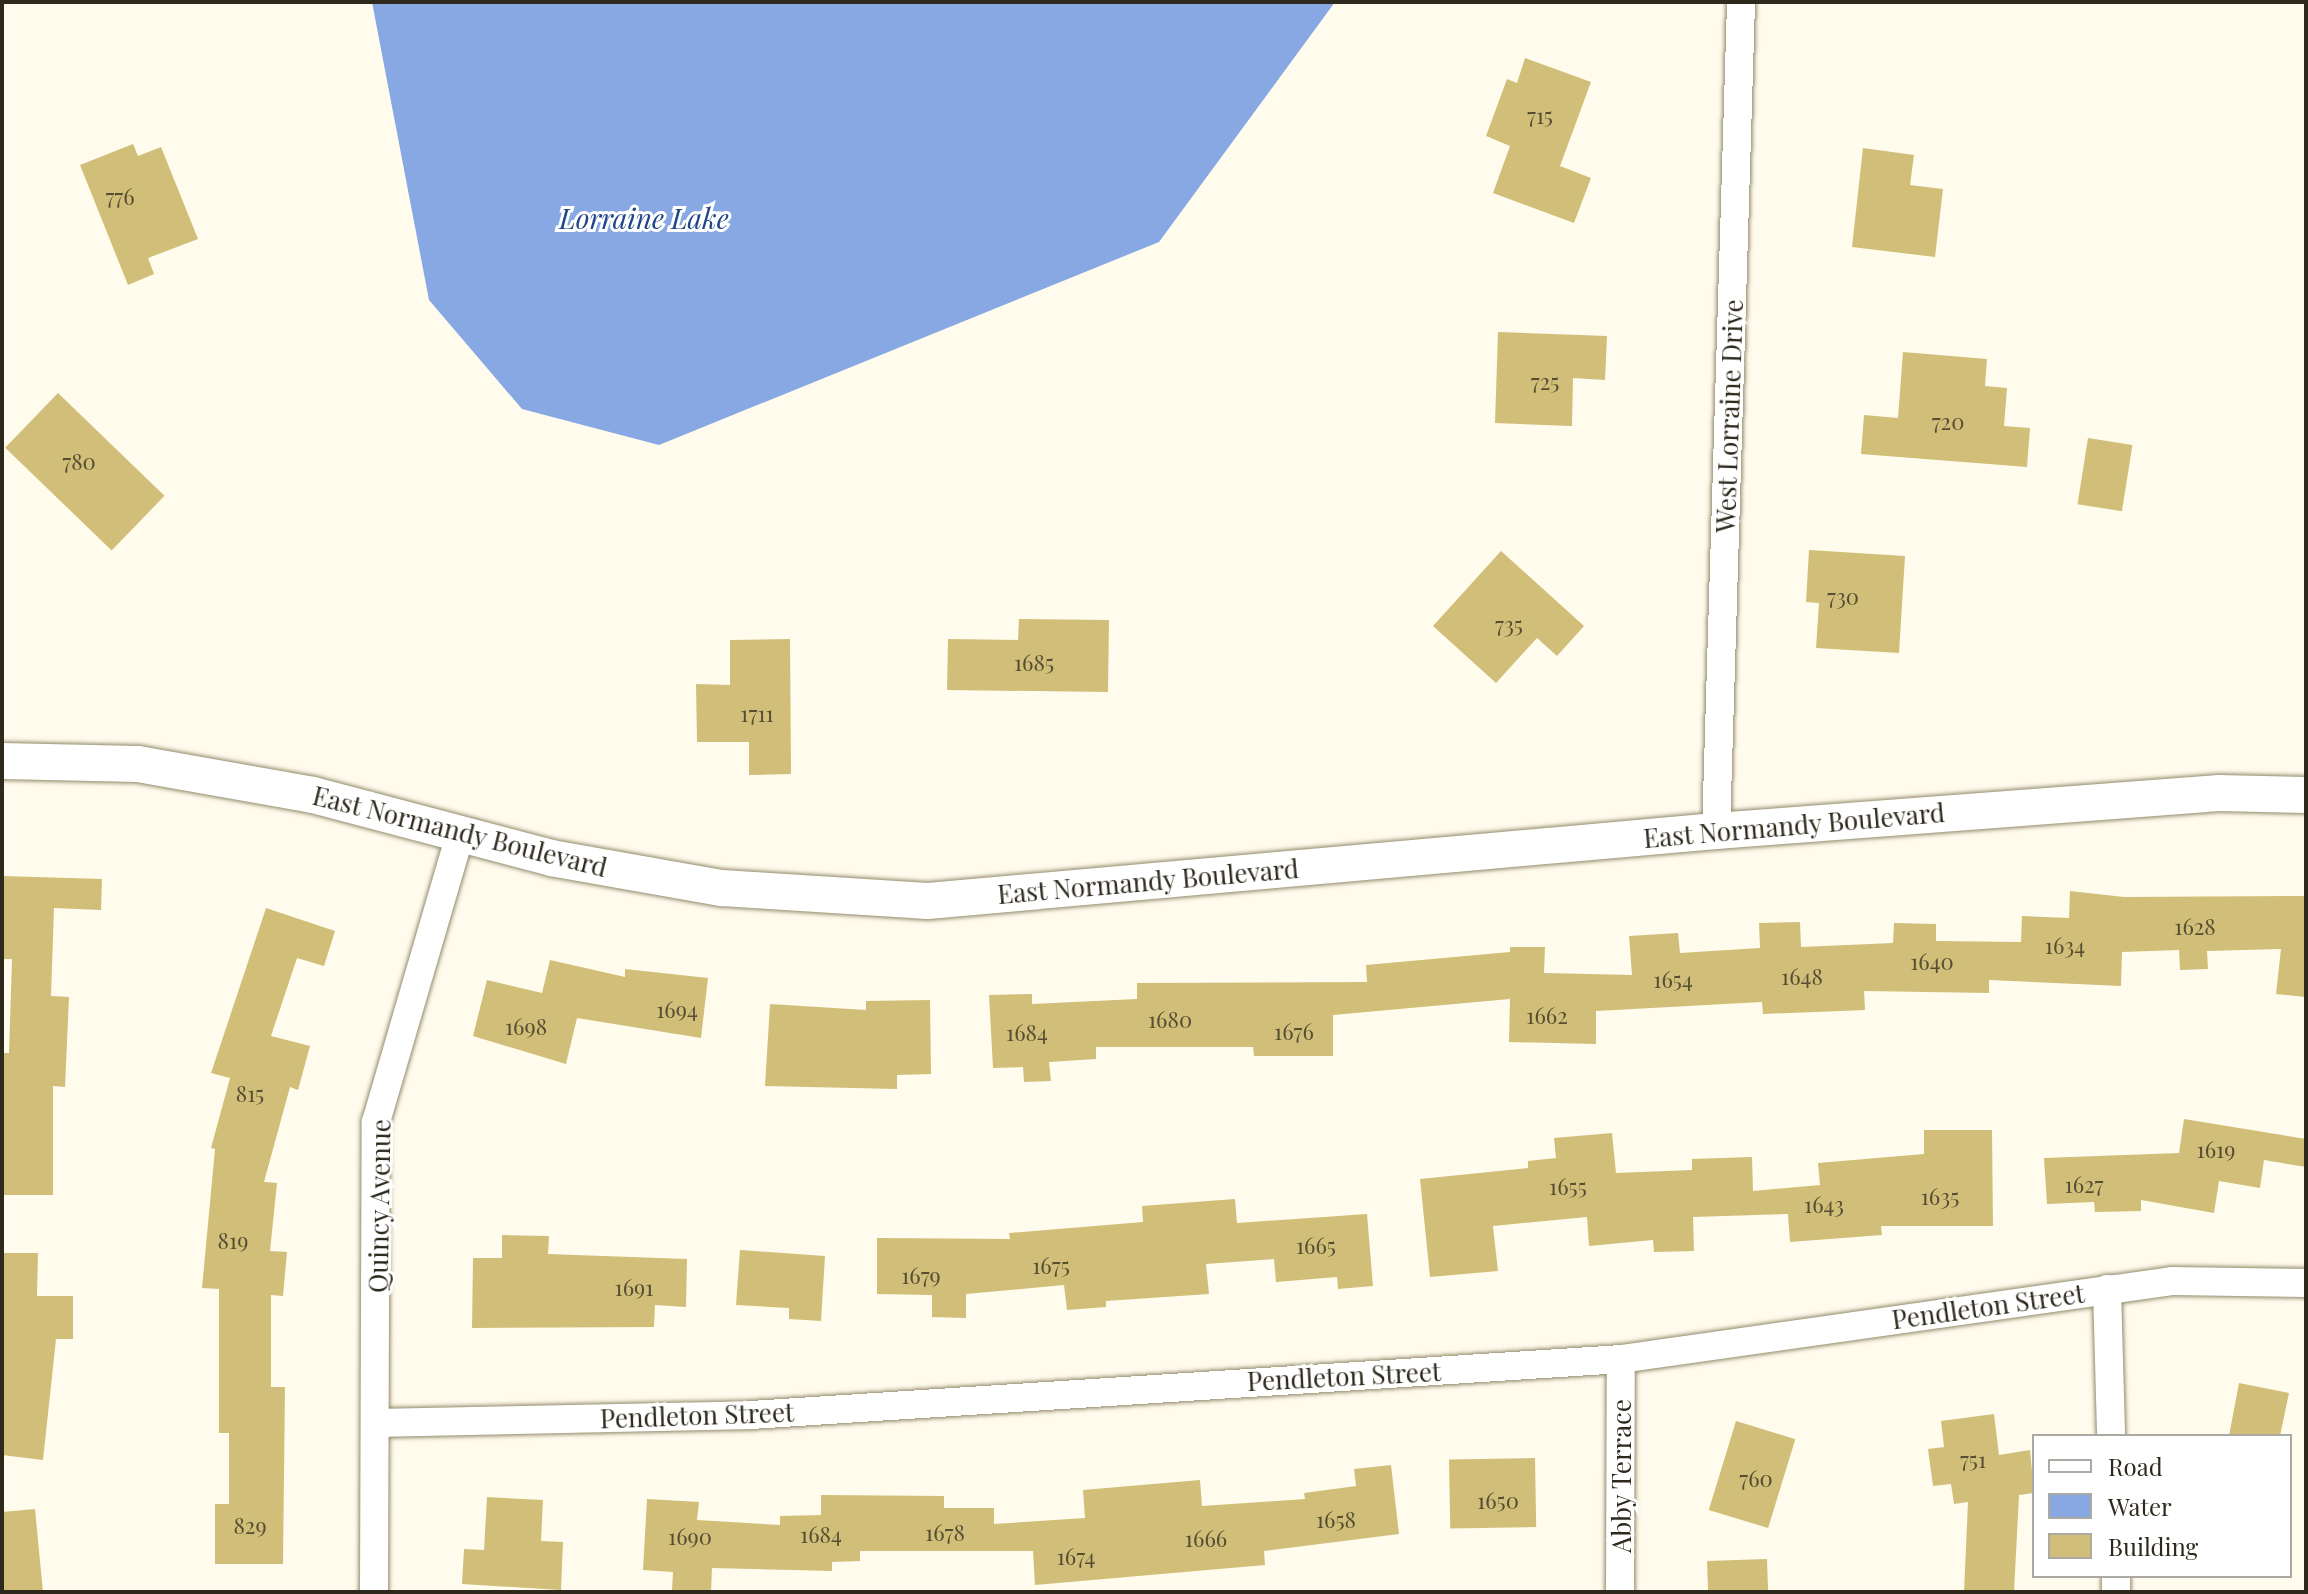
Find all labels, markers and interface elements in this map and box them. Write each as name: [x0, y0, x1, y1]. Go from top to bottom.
house number: 715: [1527, 103, 1553, 129]
house number: 776: [105, 184, 135, 210]
water label: Lorraine Lake: [559, 201, 729, 235]
street label: West Lorraine Drive: [1709, 298, 1749, 534]
house number: 725: [1531, 369, 1559, 395]
house number: 720: [1932, 409, 1964, 435]
house number: 780: [62, 449, 96, 475]
house number: 730: [1827, 584, 1859, 610]
house number: 735: [1495, 612, 1523, 638]
house number: 1685: [1014, 650, 1054, 676]
house number: 1711: [740, 701, 774, 727]
street label: East Normandy Boulevard: [309, 779, 611, 883]
street label: East Normandy Boulevard: [1641, 796, 1947, 854]
street label: East Normandy Boulevard: [995, 852, 1301, 910]
house number: 1628: [2174, 914, 2216, 940]
house number: 1634: [2045, 933, 2085, 959]
house number: 1640: [1910, 949, 1954, 975]
house number: 1648: [1781, 964, 1823, 990]
house number: 1654: [1653, 967, 1693, 993]
house number: 1694: [656, 997, 698, 1023]
house number: 1662: [1526, 1003, 1568, 1029]
house number: 1680: [1148, 1007, 1192, 1033]
house number: 1698: [505, 1014, 547, 1040]
house number: 1676: [1274, 1019, 1314, 1045]
house number: 1684: [1006, 1020, 1048, 1046]
house number: 815: [236, 1081, 264, 1107]
street label: Quincy Avenue: [362, 1118, 396, 1294]
house number: 1619: [2197, 1137, 2235, 1163]
house number: 1627: [2065, 1172, 2103, 1198]
house number: 1655: [1549, 1174, 1587, 1200]
house number: 1635: [1921, 1184, 1959, 1210]
house number: 1643: [1804, 1192, 1844, 1218]
house number: 819: [218, 1228, 248, 1254]
house number: 1665: [1296, 1233, 1336, 1259]
house number: 1675: [1032, 1253, 1070, 1279]
house number: 1679: [901, 1263, 941, 1289]
house number: 1691: [615, 1275, 653, 1301]
street label: Pendleton Street: [1890, 1277, 2086, 1335]
street label: Pendleton Street: [1246, 1355, 1442, 1397]
street label: Pendleton Street: [599, 1396, 795, 1434]
street label: Abby Terrace: [1605, 1398, 1637, 1554]
legend: [2032, 1434, 2292, 1578]
house number: 751: [1960, 1447, 1986, 1473]
text: Road: [2108, 1450, 2163, 1482]
house number: 760: [1739, 1466, 1773, 1492]
house number: 1650: [1477, 1488, 1519, 1514]
text: Water: [2108, 1490, 2172, 1522]
house number: 1658: [1316, 1507, 1356, 1533]
house number: 829: [233, 1513, 267, 1539]
house number: 1678: [925, 1520, 965, 1546]
house number: 1684: [800, 1522, 842, 1548]
house number: 1690: [668, 1524, 712, 1550]
house number: 1666: [1185, 1526, 1227, 1552]
text: Building: [2108, 1530, 2198, 1562]
house number: 1674: [1057, 1544, 1095, 1570]

